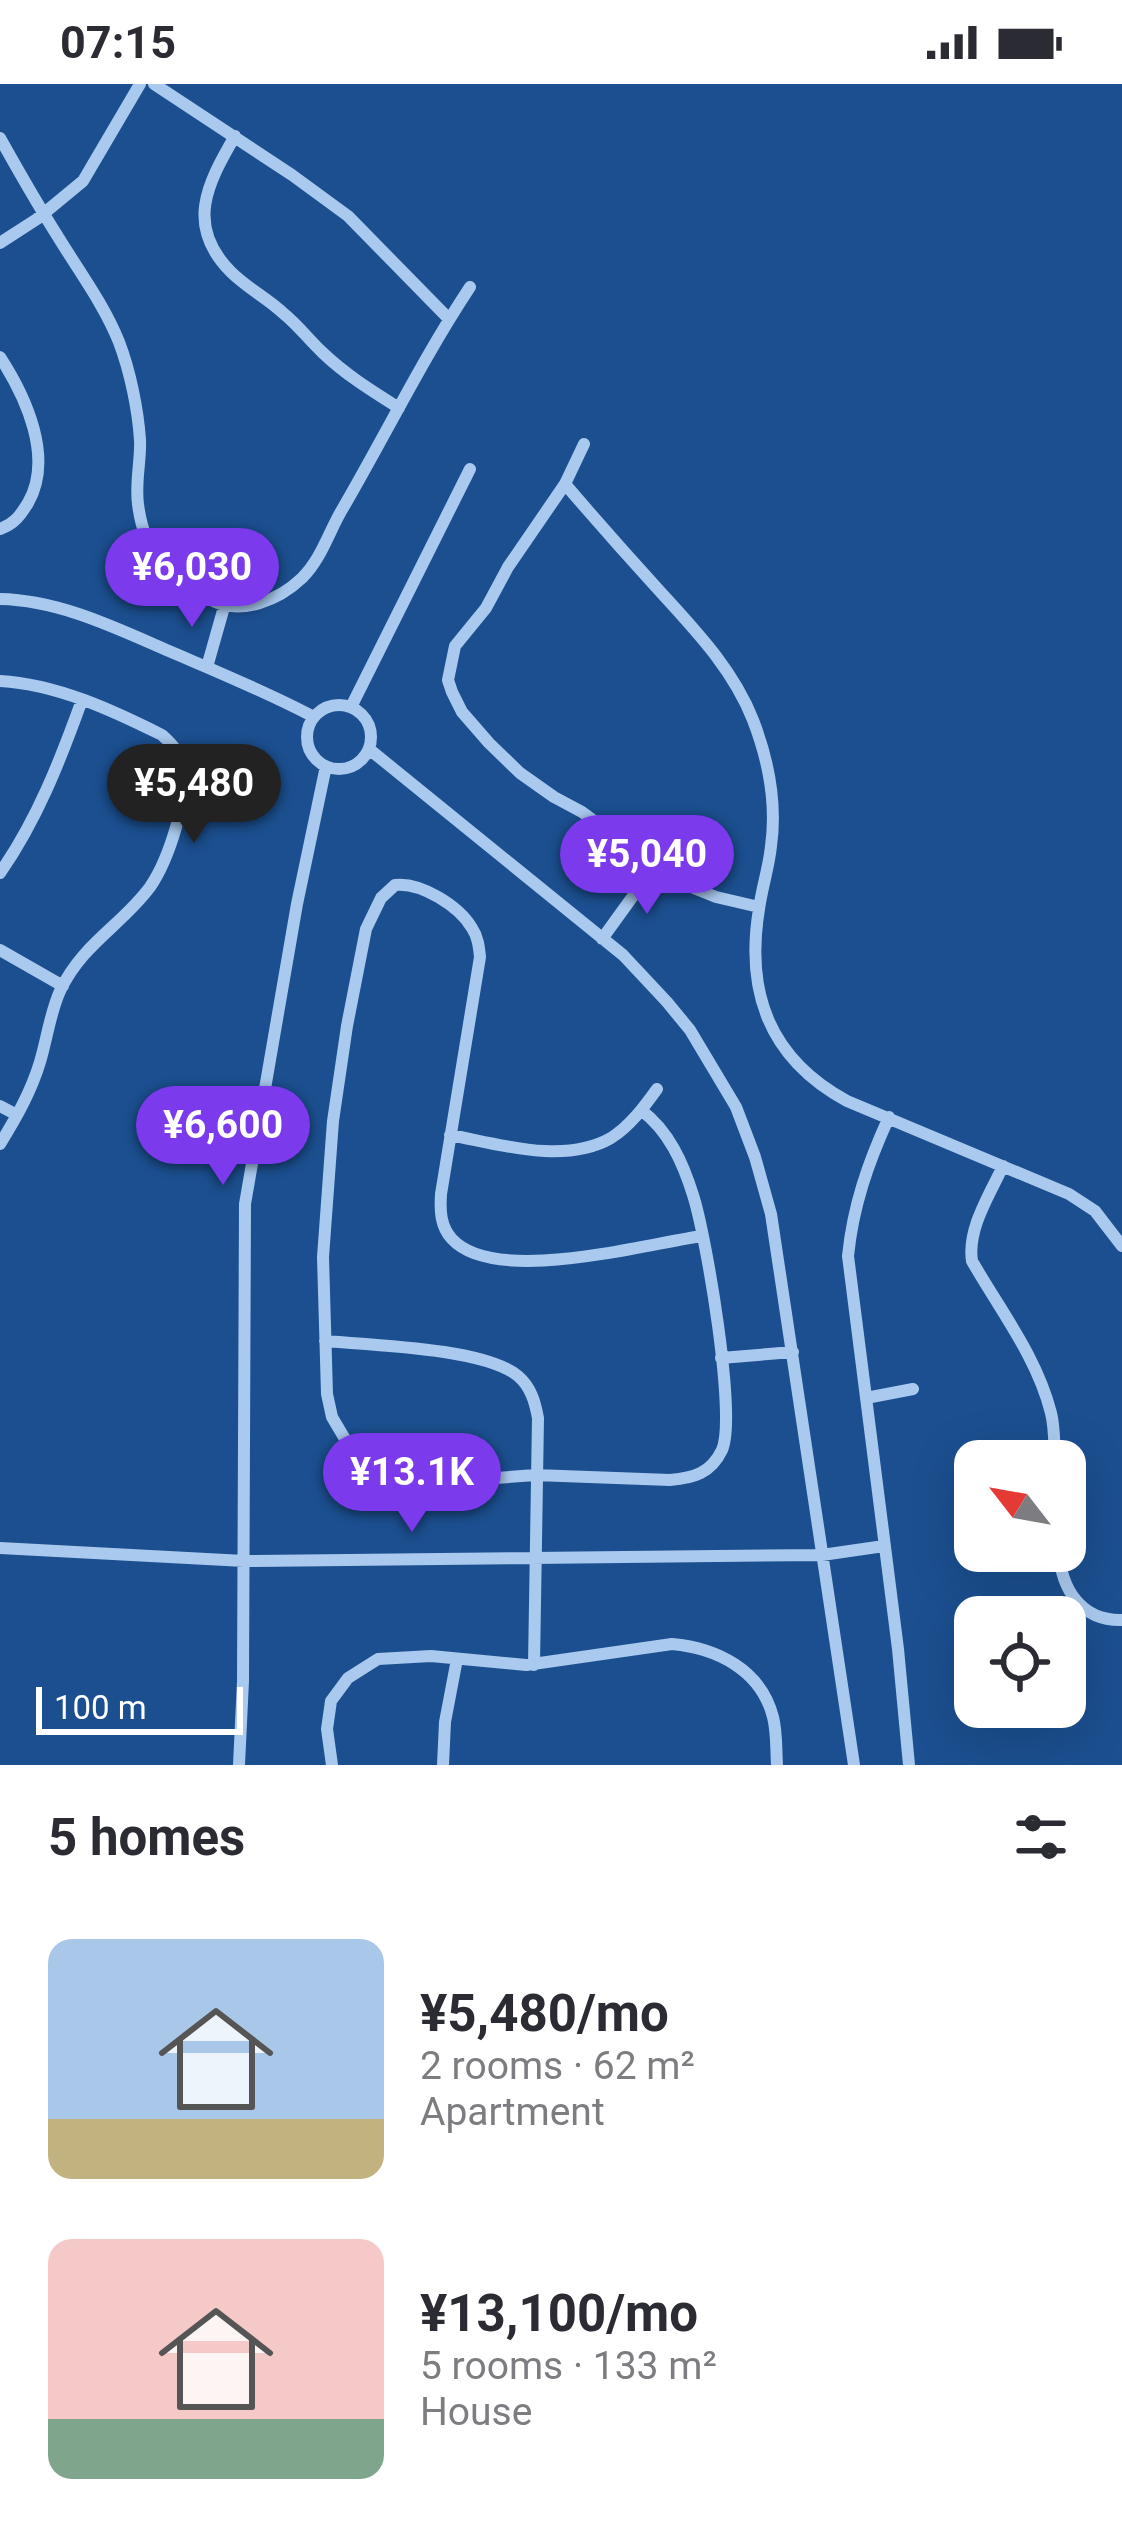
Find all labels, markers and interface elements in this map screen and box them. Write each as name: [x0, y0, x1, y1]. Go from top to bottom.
text: 07:15: [60, 16, 176, 69]
pin: ¥6,030: [94, 528, 290, 630]
text: ¥6,030: [132, 544, 252, 590]
pin: ¥5,480: [96, 744, 292, 846]
text: ¥5,480: [134, 760, 254, 806]
pin: ¥5,040: [549, 815, 745, 917]
text: ¥5,040: [587, 831, 707, 877]
pin: ¥6,600: [125, 1086, 321, 1188]
text: ¥6,600: [163, 1102, 283, 1148]
pin: ¥13.1K: [314, 1433, 510, 1535]
north arrow: [954, 1440, 1086, 1572]
map controls: [954, 1440, 1086, 1728]
text: ¥13.1K: [350, 1449, 474, 1495]
button: locate: [954, 1596, 1086, 1728]
scale bar: [36, 1681, 243, 1734]
text: 100 m: [54, 1688, 147, 1727]
icon: filters: [1008, 1804, 1074, 1870]
text: 5 homes: [48, 1808, 245, 1867]
text: ¥5,480/mo: [420, 1984, 669, 2043]
icon: home: [144, 1987, 288, 2131]
text: 2 rooms · 62 m²: [420, 2043, 695, 2089]
text: Apartment: [420, 2089, 605, 2135]
text: ¥13,100/mo: [420, 2284, 698, 2343]
icon: home: [144, 2287, 288, 2431]
text: 5 rooms · 133 m²: [420, 2343, 717, 2389]
text: House: [420, 2389, 532, 2435]

